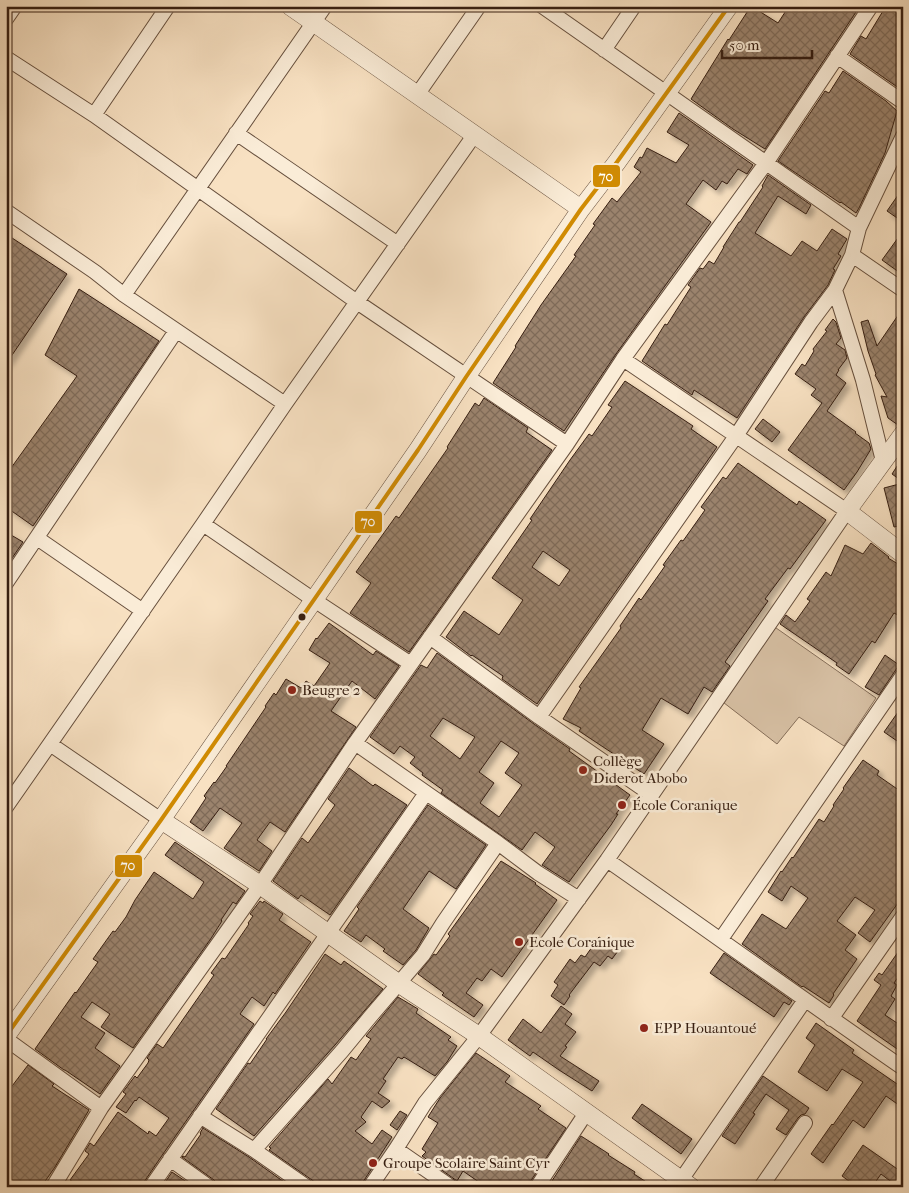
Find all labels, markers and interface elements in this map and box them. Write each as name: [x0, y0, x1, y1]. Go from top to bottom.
scale bar: [722, 28, 812, 60]
text: 50 m: [729, 36, 760, 54]
line badge: 70: [592, 164, 621, 188]
text: 70: [598, 168, 613, 185]
line badge: 70: [354, 510, 383, 534]
text: 70: [360, 513, 375, 530]
unlabelled marker: [297, 612, 307, 622]
place label: Beugre 2: [302, 681, 361, 699]
marker: Beugre 2: [286, 684, 298, 696]
place label: Collège Diderot Abobo: [593, 752, 688, 787]
marker: Collège Diderot Abobo: [577, 764, 589, 776]
place label: École Coranique: [632, 796, 738, 814]
marker: École Coranique: [616, 799, 628, 811]
line badge: 70: [114, 854, 143, 878]
text: 70: [120, 857, 135, 874]
place label: Ecole Coranique: [529, 933, 635, 951]
marker: Ecole Coranique: [513, 936, 525, 948]
place label: EPP Houantoué: [654, 1019, 757, 1037]
marker: EPP Houantoué: [638, 1022, 650, 1034]
place label: Groupe Scolaire Saint Cyr: [383, 1154, 550, 1172]
marker: Groupe Scolaire Saint Cyr: [367, 1157, 379, 1169]

